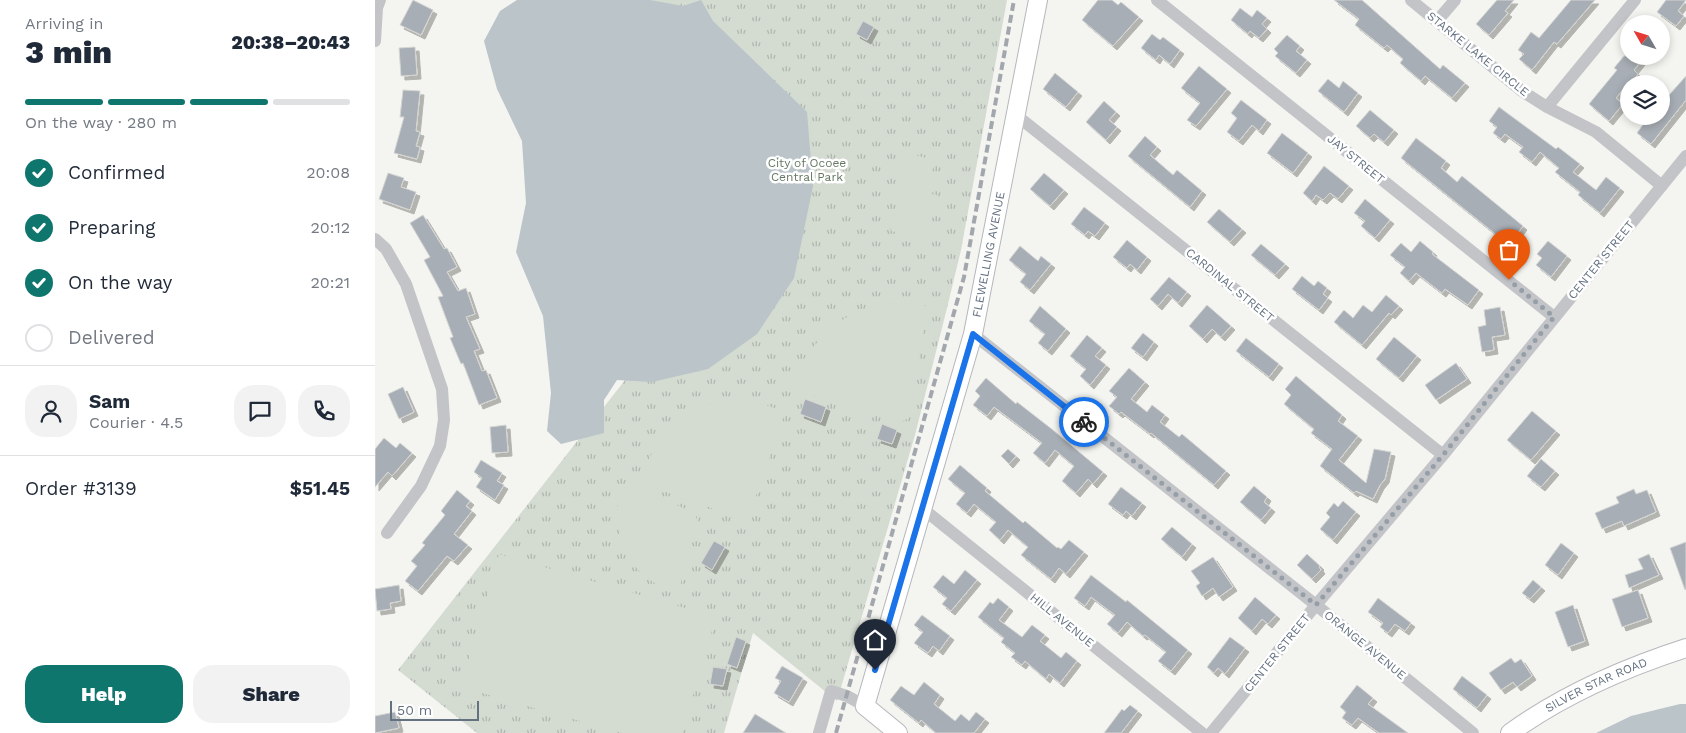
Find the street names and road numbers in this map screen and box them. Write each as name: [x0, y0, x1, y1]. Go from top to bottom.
street label: STARKE LAKE CIRCLE: [1424, 9, 1532, 99]
street label: JAY STREET: [1325, 132, 1387, 186]
street label: FLEWELLING AVENUE: [969, 190, 1008, 319]
street label: CENTER STREET: [1565, 218, 1637, 302]
street label: CARDINAL STREET: [1183, 245, 1277, 325]
street label: HILL AVENUE: [1027, 590, 1097, 650]
street label: ORANGE AVENUE: [1321, 608, 1409, 683]
street label: CENTER STREET: [1241, 611, 1313, 695]
street label: SILVER STAR ROAD: [1543, 655, 1649, 715]

